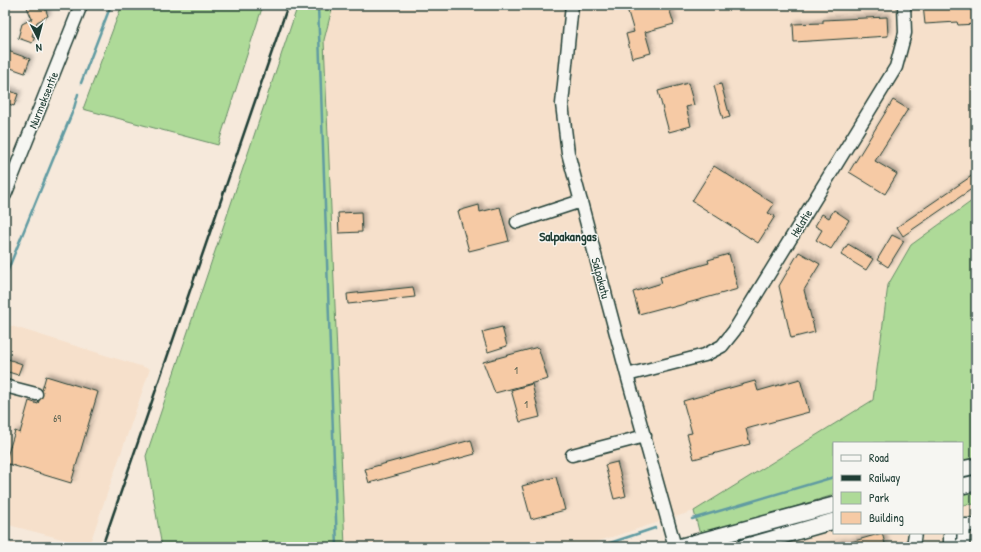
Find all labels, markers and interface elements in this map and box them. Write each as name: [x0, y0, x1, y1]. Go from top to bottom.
north arrow: [18, 18, 58, 58]
text: N: [35, 41, 43, 55]
street label: Nurmeksentie: [24, 69, 62, 131]
street label: Helatie: [786, 206, 816, 240]
district label: Salpakangas: [539, 227, 597, 246]
street label: Salpakatu: [587, 256, 615, 301]
house number: 1: [514, 364, 518, 377]
house number: 1: [524, 398, 528, 411]
house number: 69: [53, 412, 61, 425]
legend: [833, 442, 963, 534]
text: Road: [869, 449, 889, 466]
text: Railway: [869, 469, 900, 486]
text: Park: [869, 489, 889, 506]
text: Building: [869, 509, 904, 526]

